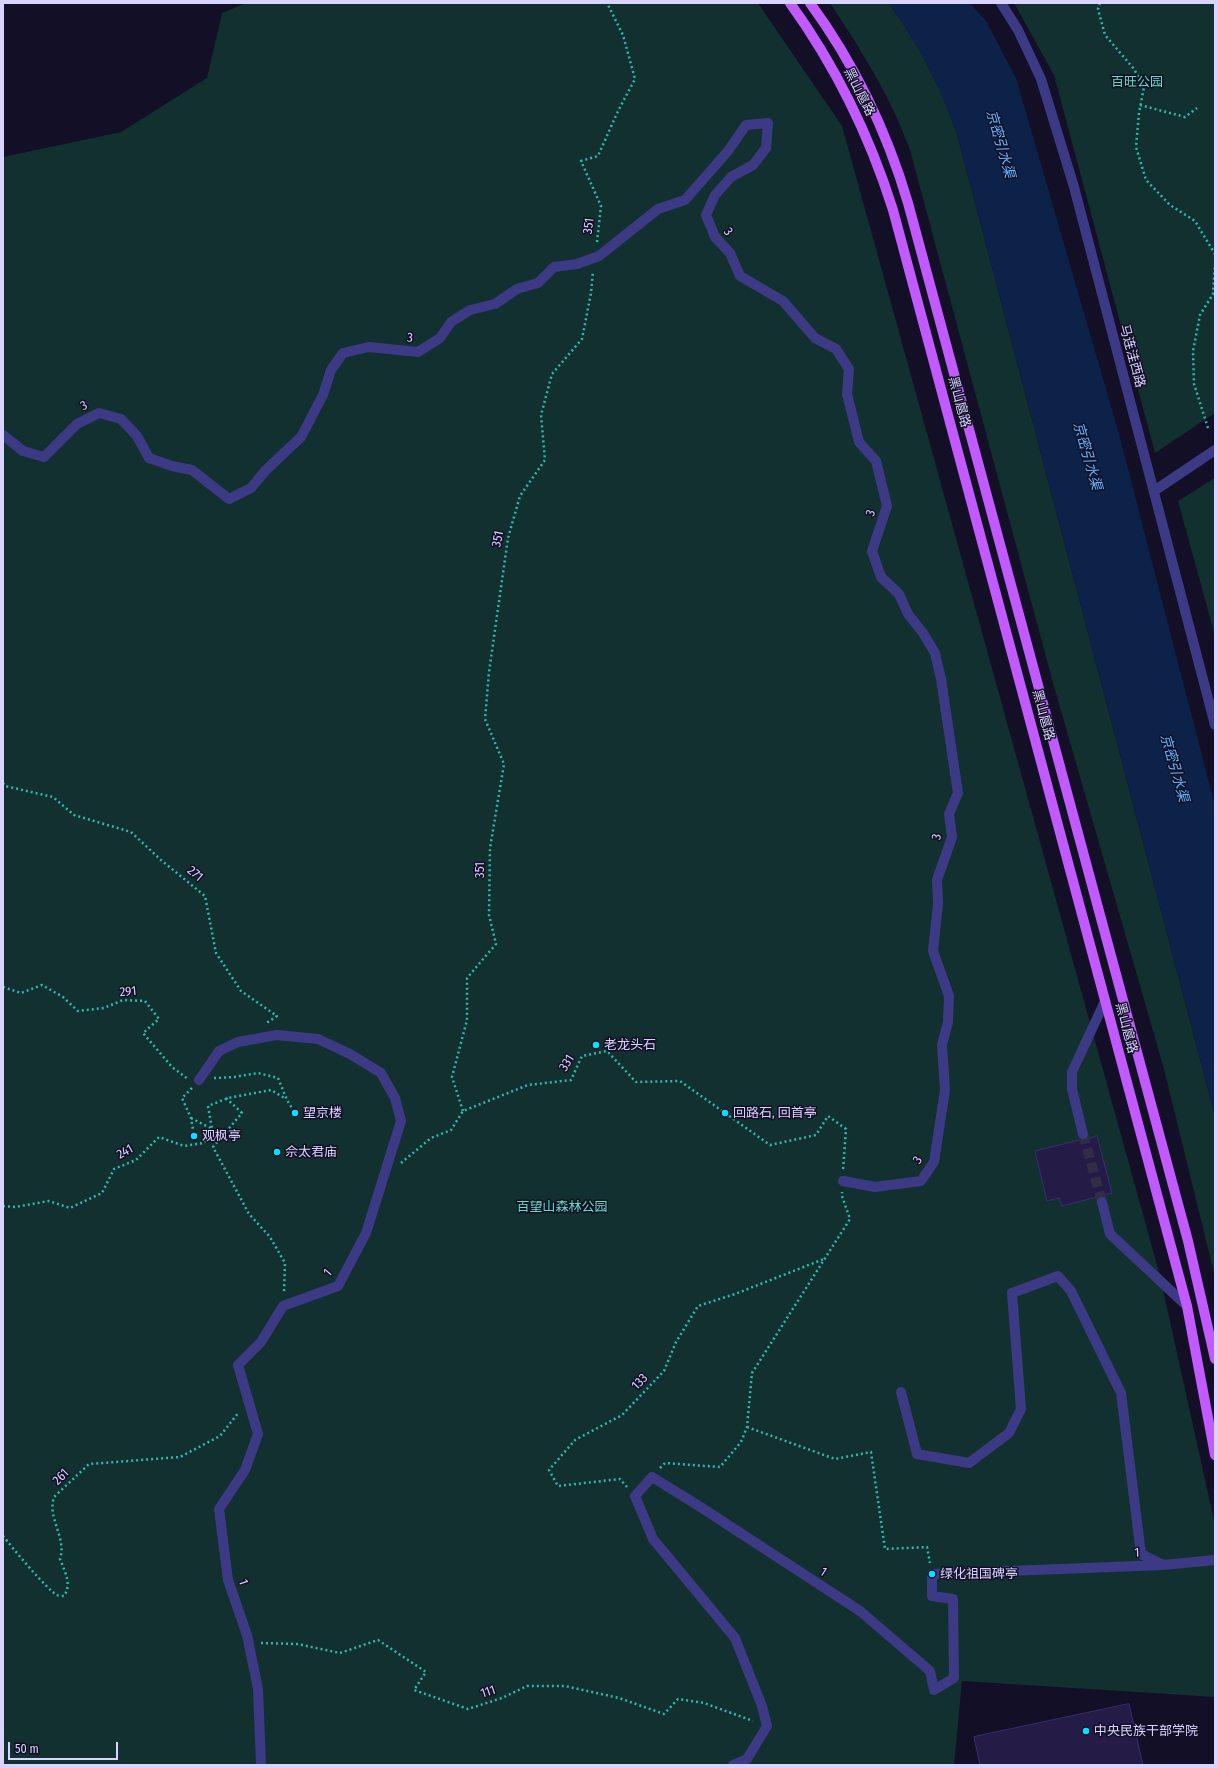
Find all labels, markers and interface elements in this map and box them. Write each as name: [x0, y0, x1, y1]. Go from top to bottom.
street label: 黑山扈路: [840, 65, 878, 119]
park label: 百旺公园: [1111, 74, 1163, 90]
water label: 京密引水渠: [982, 108, 1018, 180]
street label: 351: [580, 217, 598, 235]
street label: 3: [720, 225, 736, 239]
street label: 马连洼西路: [1116, 323, 1148, 389]
street label: 3: [407, 330, 413, 346]
street label: 黑山扈路: [945, 375, 973, 429]
street label: 3: [78, 398, 90, 414]
water label: 京密引水渠: [1069, 420, 1105, 492]
street label: 3: [863, 508, 879, 518]
street label: 351: [489, 530, 507, 548]
street label: 黑山扈路: [1029, 688, 1057, 742]
water label: 京密引水渠: [1156, 732, 1192, 804]
street label: 3: [929, 833, 945, 841]
street label: 351: [472, 862, 488, 878]
street label: 271: [184, 863, 206, 885]
street label: 291: [119, 983, 137, 1001]
street label: 黑山扈路: [1112, 1001, 1140, 1055]
place label: 老龙头石: [604, 1037, 656, 1053]
marker: 老龙头石: [591, 1040, 601, 1050]
street label: 331: [556, 1052, 578, 1074]
place label: 望京楼: [303, 1105, 342, 1121]
place label: 回路石, 回首亭: [733, 1105, 817, 1121]
marker: 望京楼: [290, 1108, 300, 1118]
marker: 回路石, 回首亭: [720, 1108, 730, 1118]
place label: 观枫亭: [202, 1128, 241, 1144]
marker: 观枫亭: [189, 1131, 199, 1141]
street label: 241: [114, 1141, 136, 1163]
place label: 佘太君庙: [285, 1144, 337, 1160]
marker: 佘太君庙: [272, 1147, 282, 1157]
street label: 3: [910, 1153, 926, 1167]
park label: 百望山森林公园: [517, 1199, 607, 1215]
street label: 1: [320, 1266, 336, 1280]
street label: 133: [629, 1371, 651, 1393]
street label: 261: [50, 1466, 72, 1488]
street label: 1: [1134, 1545, 1140, 1561]
street label: 1: [817, 1564, 829, 1580]
place label: 绿化祖国碑亭: [940, 1566, 1018, 1582]
marker: 绿化祖国碑亭: [927, 1569, 937, 1579]
street label: 1: [235, 1577, 251, 1587]
street label: 111: [478, 1682, 498, 1702]
place label: 中央民族干部学院: [1094, 1723, 1198, 1739]
marker: 中央民族干部学院: [1081, 1726, 1091, 1736]
scale bar: [10, 1734, 120, 1760]
text: 50 m: [15, 1742, 39, 1756]

